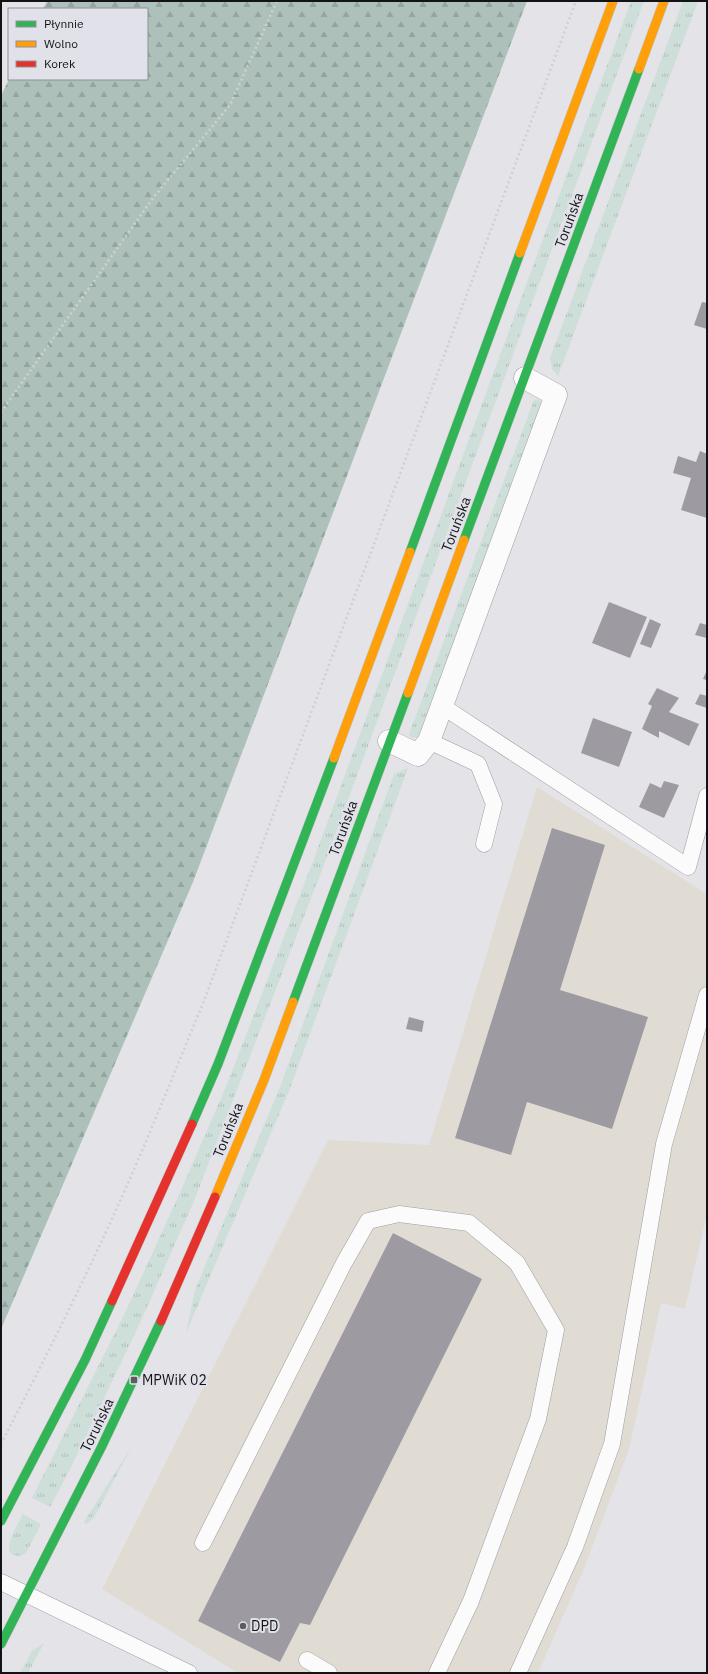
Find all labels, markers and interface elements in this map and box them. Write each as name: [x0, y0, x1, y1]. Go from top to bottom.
legend: [8, 8, 148, 80]
text: Płynnie: [44, 16, 84, 31]
text: Wolno: [44, 36, 78, 51]
text: Korek: [44, 56, 76, 71]
street label: Toruńska: [551, 189, 587, 250]
street label: Toruńska: [437, 493, 475, 554]
street label: Toruńska: [325, 797, 361, 858]
street label: Toruńska: [209, 1099, 247, 1160]
place label: MPWiK 02: [142, 1371, 207, 1389]
marker: MPWiK 02: [129, 1375, 139, 1385]
street label: Toruńska: [76, 1395, 118, 1455]
place label: DPD: [251, 1617, 278, 1635]
marker: DPD: [238, 1621, 248, 1631]

